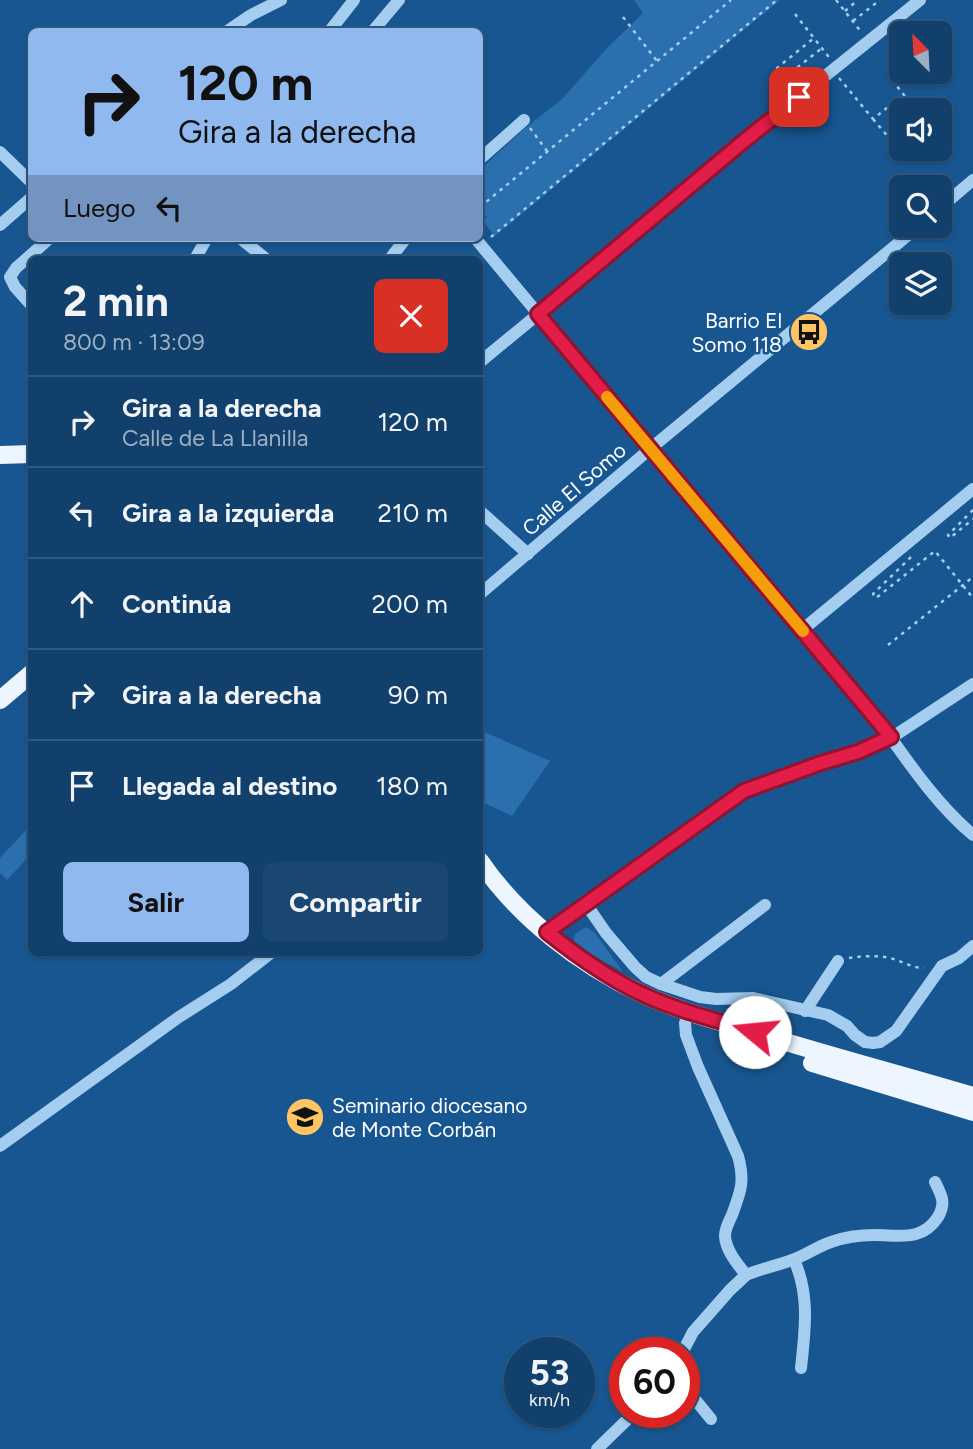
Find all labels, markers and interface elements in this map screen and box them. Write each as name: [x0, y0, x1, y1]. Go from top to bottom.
north arrow: [889, 21, 952, 84]
map controls: [889, 21, 952, 315]
text: 120 m: [178, 53, 313, 112]
icon: right: [63, 56, 154, 147]
pin: [769, 67, 829, 127]
icon: arrive: [780, 78, 818, 116]
button: sound: [889, 98, 952, 161]
text: Gira a la derecha: [178, 113, 416, 151]
button: search: [889, 175, 952, 238]
icon: left: [150, 189, 188, 227]
text: Luego: [63, 192, 136, 224]
button: layers: [889, 252, 952, 315]
text: 2 min: [63, 276, 169, 327]
button: close: [374, 279, 448, 353]
place label: Barrio El Somo 118: [691, 308, 782, 357]
bus stop icon: Barrio El Somo 118: [788, 311, 830, 353]
text: 800 m · 13:09: [63, 328, 205, 356]
text: Gira a la derecha: [122, 392, 322, 424]
icon: right: [63, 403, 101, 441]
text: 120 m: [378, 406, 448, 438]
text: Calle de La Llanilla: [122, 424, 309, 452]
street label: Calle El Somo: [517, 437, 631, 541]
icon: left: [63, 494, 101, 532]
text: Gira a la izquierda: [122, 497, 334, 529]
text: 210 m: [378, 497, 448, 529]
icon: ahead: [63, 585, 101, 623]
text: Continúa: [122, 588, 231, 620]
text: 200 m: [372, 588, 448, 620]
icon: right: [63, 676, 101, 714]
text: Gira a la derecha: [122, 679, 322, 711]
text: 90 m: [388, 679, 448, 711]
icon: arrive: [63, 767, 101, 805]
text: Llegada al destino: [122, 770, 337, 802]
text: 180 m: [376, 770, 448, 802]
button: Salir: [63, 862, 249, 942]
button: Compartir: [263, 862, 448, 942]
position arrow: [718, 995, 792, 1069]
place label: Seminario diocesano de Monte Corbán: [332, 1093, 527, 1142]
school or university icon: Seminario diocesano de Monte Corbán: [284, 1096, 326, 1138]
speed limit sign: 60: [609, 1337, 700, 1428]
text: 53: [530, 1352, 569, 1394]
text: km/h: [529, 1389, 570, 1411]

